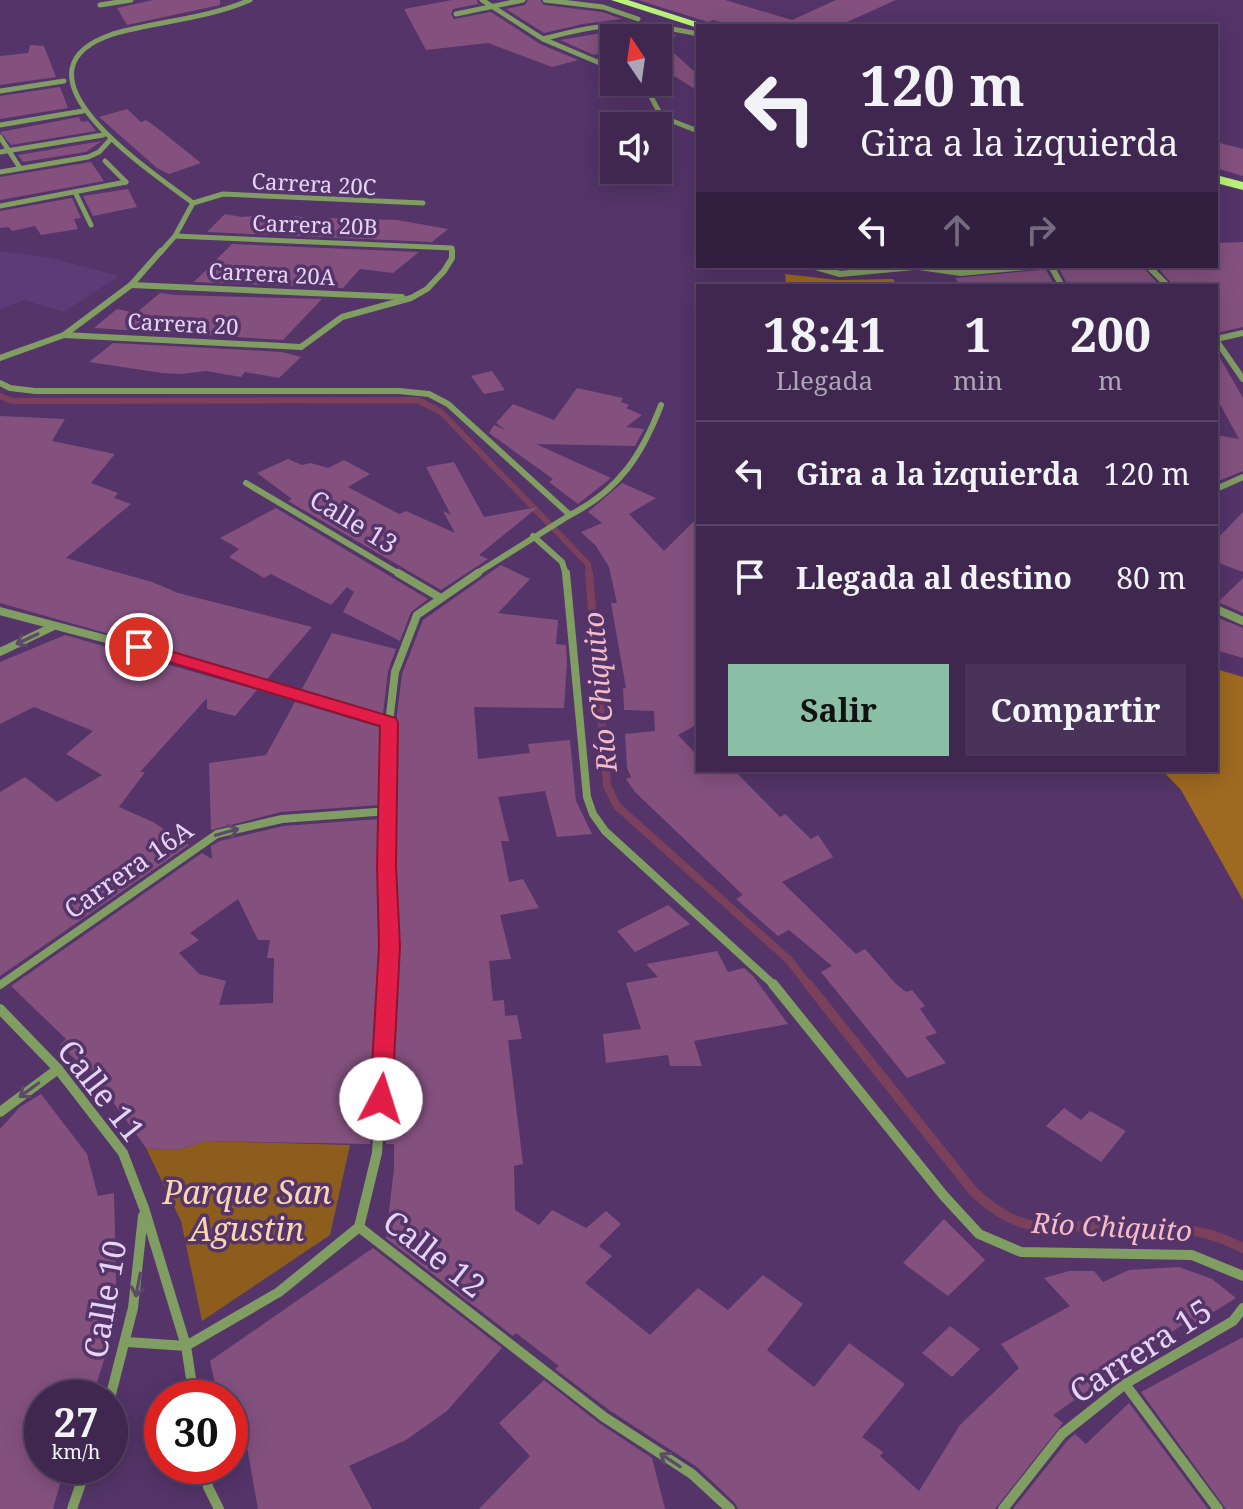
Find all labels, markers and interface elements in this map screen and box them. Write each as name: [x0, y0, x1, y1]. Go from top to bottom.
north arrow: [600, 24, 672, 96]
map controls: [600, 24, 672, 184]
text: 120 m: [860, 46, 1025, 122]
icon: left: [728, 56, 832, 160]
button: sound: [600, 112, 672, 184]
text: Gira a la izquierda: [860, 118, 1179, 167]
street label: Carrera 20C: [251, 165, 377, 201]
street label: Carrera 20B: [252, 207, 378, 241]
icon: left: [851, 208, 895, 252]
icon: ahead: [935, 208, 979, 252]
icon: right: [1019, 208, 1063, 252]
street label: Carrera 20A: [208, 255, 336, 291]
text: 18:41: [763, 301, 886, 366]
text: 1: [964, 301, 991, 366]
text: 200: [1070, 301, 1151, 366]
street label: Carrera 20: [127, 305, 239, 341]
text: Llegada: [776, 362, 873, 398]
text: min: [953, 362, 1003, 398]
text: m: [1098, 362, 1123, 398]
icon: left: [728, 451, 772, 495]
text: Gira a la izquierda: [796, 453, 1079, 494]
text: 120 m: [1103, 453, 1190, 494]
street label: Calle 13: [303, 481, 405, 561]
icon: arrive: [728, 555, 772, 599]
text: Llegada al destino: [796, 557, 1072, 598]
text: 80 m: [1116, 557, 1186, 598]
water label: Río Chiquito: [573, 610, 625, 775]
pin: [105, 613, 173, 681]
icon: arrive: [117, 625, 161, 669]
one-way arrow: [15, 632, 39, 647]
button: Salir: [728, 664, 949, 756]
button: Compartir: [965, 664, 1186, 756]
street label: Carrera 16A: [56, 811, 200, 927]
one-way arrow: [213, 824, 239, 839]
street label: Calle 11: [49, 1030, 155, 1150]
position arrow: [339, 1057, 423, 1141]
one-way arrow: [18, 1082, 40, 1099]
park label: Parque San Agustin: [162, 1170, 332, 1250]
street label: Calle 12: [375, 1200, 495, 1306]
water label: Río Chiquito: [1030, 1203, 1193, 1249]
street label: Calle 10: [73, 1237, 135, 1361]
one-way arrow: [129, 1272, 144, 1298]
street label: Carrera 15: [1061, 1288, 1219, 1412]
speed limit sign: 30: [144, 1380, 248, 1484]
text: 27: [53, 1394, 99, 1449]
text: km/h: [51, 1438, 101, 1465]
one-way arrow: [659, 1452, 681, 1468]

